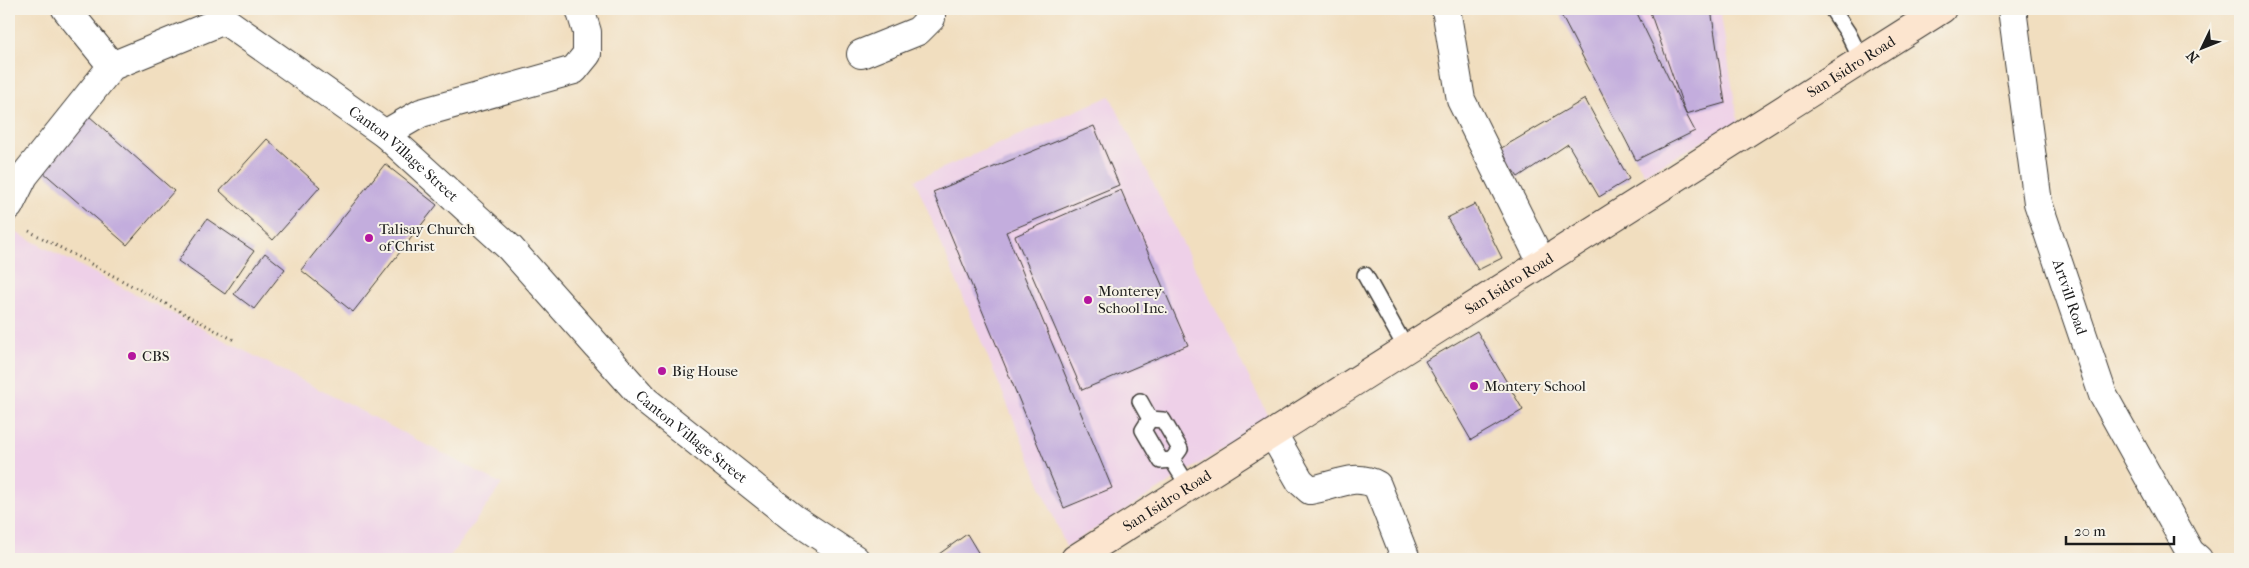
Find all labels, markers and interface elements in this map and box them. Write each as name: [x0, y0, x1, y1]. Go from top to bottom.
north arrow: [2176, 22, 2226, 72]
street label: San Isidro Road: [1804, 32, 1899, 101]
text: N: [2183, 47, 2203, 66]
street label: Canton Village Street: [345, 102, 462, 206]
place label: Talisay Church of Christ: [379, 220, 475, 255]
marker: Talisay Church of Christ: [363, 232, 375, 244]
street label: San Isidro Road: [1462, 249, 1557, 318]
street label: Artvill Road: [2048, 256, 2091, 338]
place label: Monterey School Inc.: [1098, 282, 1167, 317]
marker: Monterey School Inc.: [1082, 294, 1094, 306]
place label: CBS: [142, 347, 170, 365]
marker: CBS: [126, 350, 138, 362]
place label: Big House: [672, 362, 739, 380]
marker: Big House: [656, 365, 668, 377]
place label: Montery School: [1484, 377, 1586, 395]
marker: Montery School: [1468, 380, 1480, 392]
street label: Canton Village Street: [632, 387, 751, 487]
street label: San Isidro Road: [1120, 465, 1215, 535]
scale bar: [2066, 513, 2174, 545]
text: 20 m: [2074, 522, 2106, 540]

